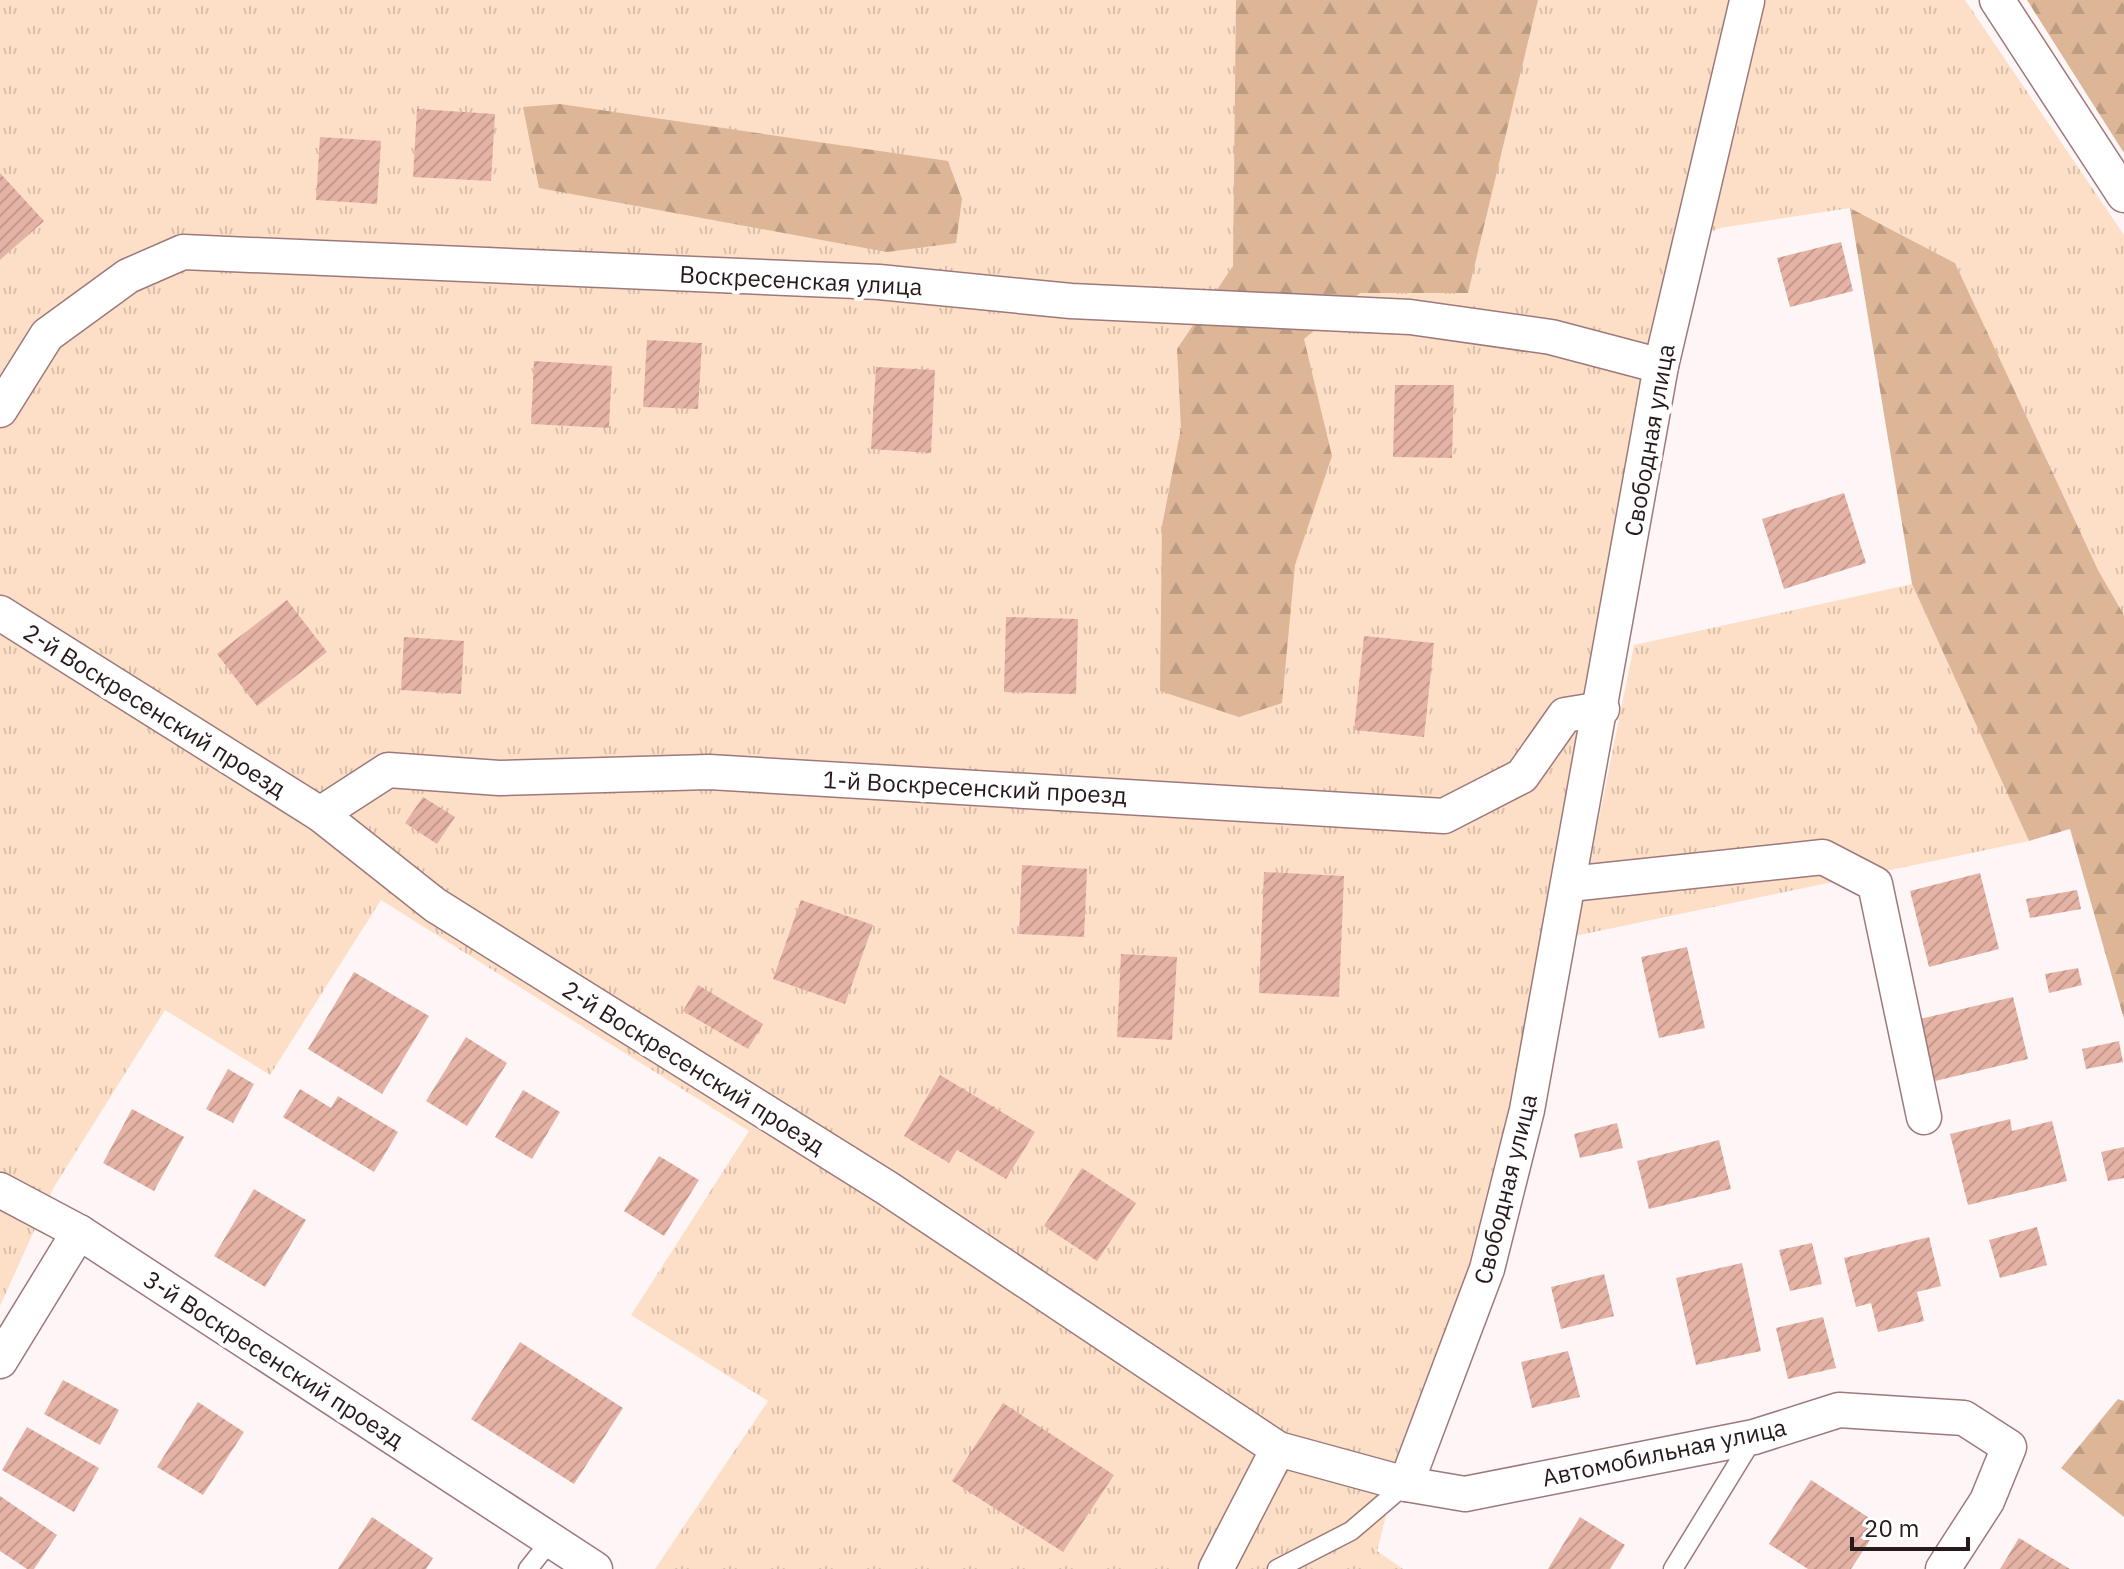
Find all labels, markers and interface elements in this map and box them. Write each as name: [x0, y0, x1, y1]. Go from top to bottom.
street label: Воскресенская улица: [679, 258, 924, 302]
street label: Свободная улица: [1616, 341, 1682, 539]
street label: 2-й Воскресенский проезд: [18, 616, 292, 804]
street label: 1-й Воскресенский проезд: [822, 763, 1128, 811]
street label: 2-й Воскресенский проезд: [557, 973, 831, 1161]
street label: Свободная улица: [1466, 1090, 1544, 1287]
street label: 3-й Воскресенский проезд: [138, 1263, 410, 1455]
street label: Автомобильная улица: [1539, 1410, 1789, 1494]
scale bar: [1852, 1501, 1968, 1551]
text: 20 m: [1864, 1512, 1919, 1544]

